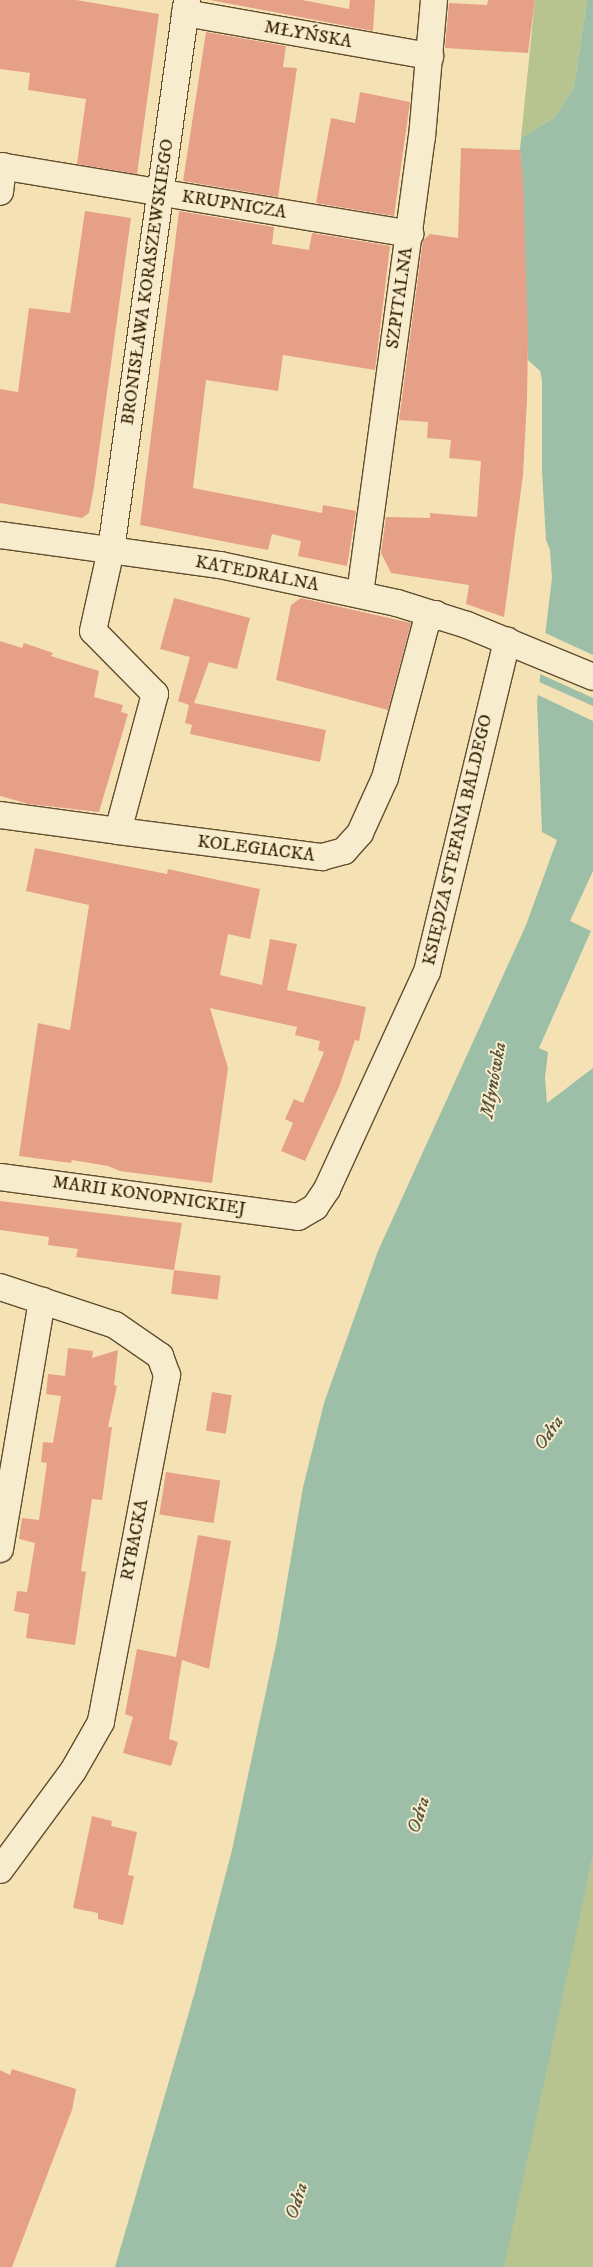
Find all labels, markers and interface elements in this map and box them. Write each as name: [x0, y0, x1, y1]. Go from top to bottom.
street label: MŁYŃSKA: [262, 17, 354, 53]
street label: BRONISŁAWA KORASZEWSKIEGO: [117, 137, 179, 427]
street label: KRUPNICZA: [180, 186, 288, 224]
street label: SZPITALNA: [382, 246, 418, 350]
street label: KATEDRALNA: [193, 551, 321, 597]
street label: KSIĘDZA STEFANA BALDEGO: [419, 712, 497, 968]
street label: KOLEGIACKA: [196, 831, 316, 867]
water label: Młynówka: [476, 1040, 512, 1120]
street label: MARII KONOPNICKIEJ: [51, 1172, 247, 1220]
water label: Odra: [529, 1411, 569, 1455]
street label: RYBACKA: [117, 1498, 153, 1582]
water label: Odra: [402, 1794, 436, 1836]
water label: Odra: [280, 2180, 314, 2222]

